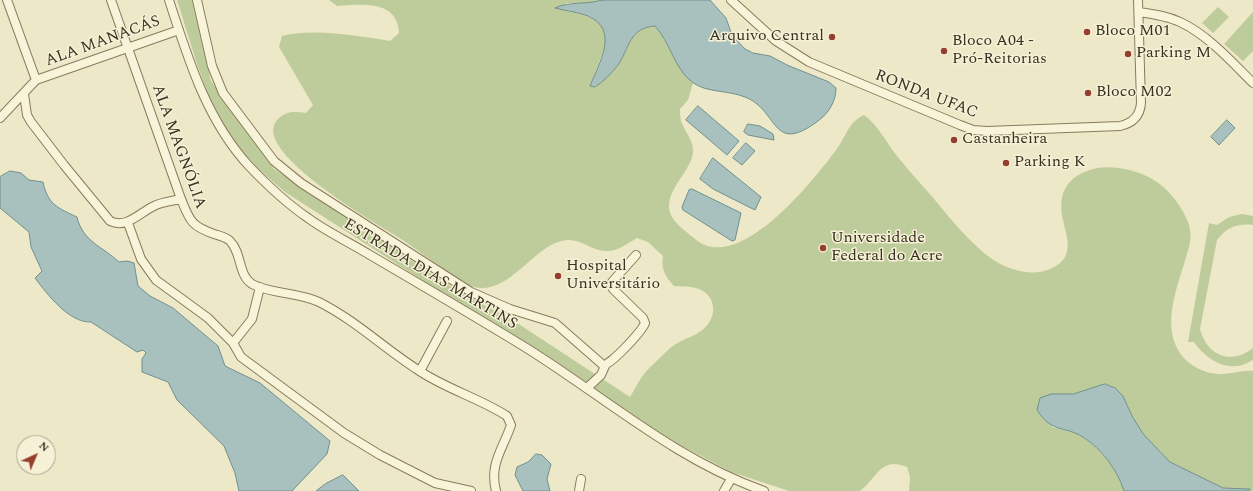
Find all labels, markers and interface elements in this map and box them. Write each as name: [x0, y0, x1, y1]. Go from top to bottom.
street label: ALA MANACÁS: [43, 12, 163, 72]
place label: Bloco M01: [1095, 22, 1170, 42]
place label: Arquivo Central: [709, 27, 824, 47]
marker: Bloco M01: [1082, 27, 1092, 37]
marker: Arquivo Central: [827, 32, 837, 42]
place label: Bloco A04 - Pró-Reitorias: [952, 32, 1047, 70]
place label: Parking M: [1136, 44, 1211, 64]
marker: Bloco A04 - Pró-Reitorias: [939, 46, 949, 56]
marker: Parking M: [1123, 49, 1133, 59]
street label: RONDA UFAC: [872, 67, 980, 123]
street label: ALA MAGNÓLIA: [147, 82, 209, 212]
place label: Bloco M02: [1096, 83, 1171, 103]
marker: Bloco M02: [1083, 88, 1093, 98]
place label: Castanheira: [962, 130, 1047, 150]
marker: Castanheira: [949, 135, 959, 145]
place label: Parking K: [1014, 153, 1085, 173]
marker: Parking K: [1001, 158, 1011, 168]
street label: ESTRADA DIAS MARTINS: [340, 215, 520, 335]
place label: Universidade Federal do Acre: [831, 229, 943, 267]
marker: Universidade Federal do Acre: [818, 243, 828, 253]
place label: Hospital Universitário: [566, 257, 660, 295]
marker: Hospital Universitário: [553, 271, 563, 281]
north arrow: [16, 435, 56, 475]
text: N: [35, 437, 53, 456]

